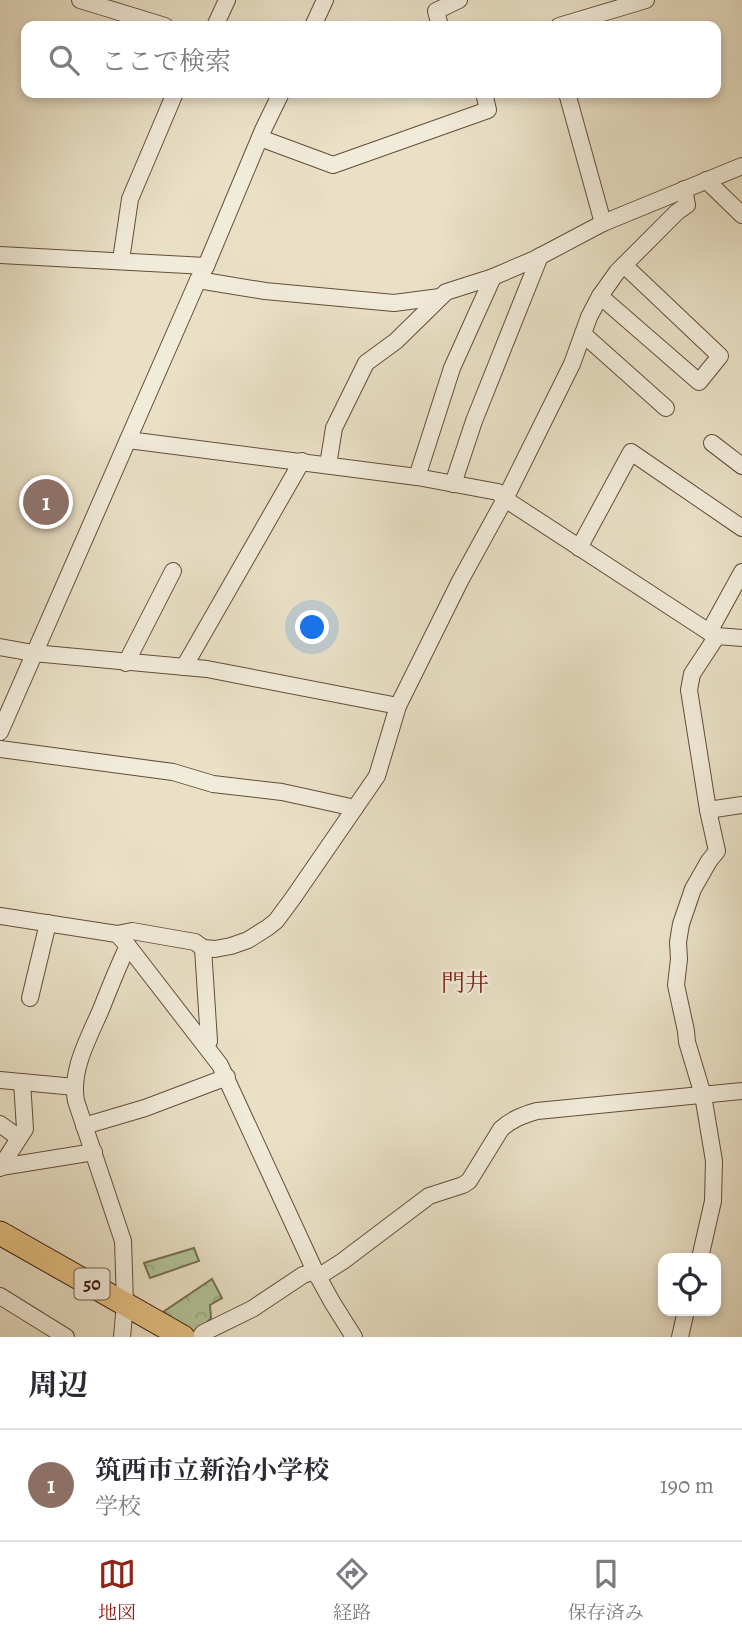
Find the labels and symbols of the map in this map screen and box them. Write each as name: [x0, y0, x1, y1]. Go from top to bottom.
pin: 1: [23, 476, 69, 528]
your location: [295, 610, 329, 644]
district label: 門井: [441, 967, 489, 999]
road number: 50: [74, 1268, 110, 1300]

